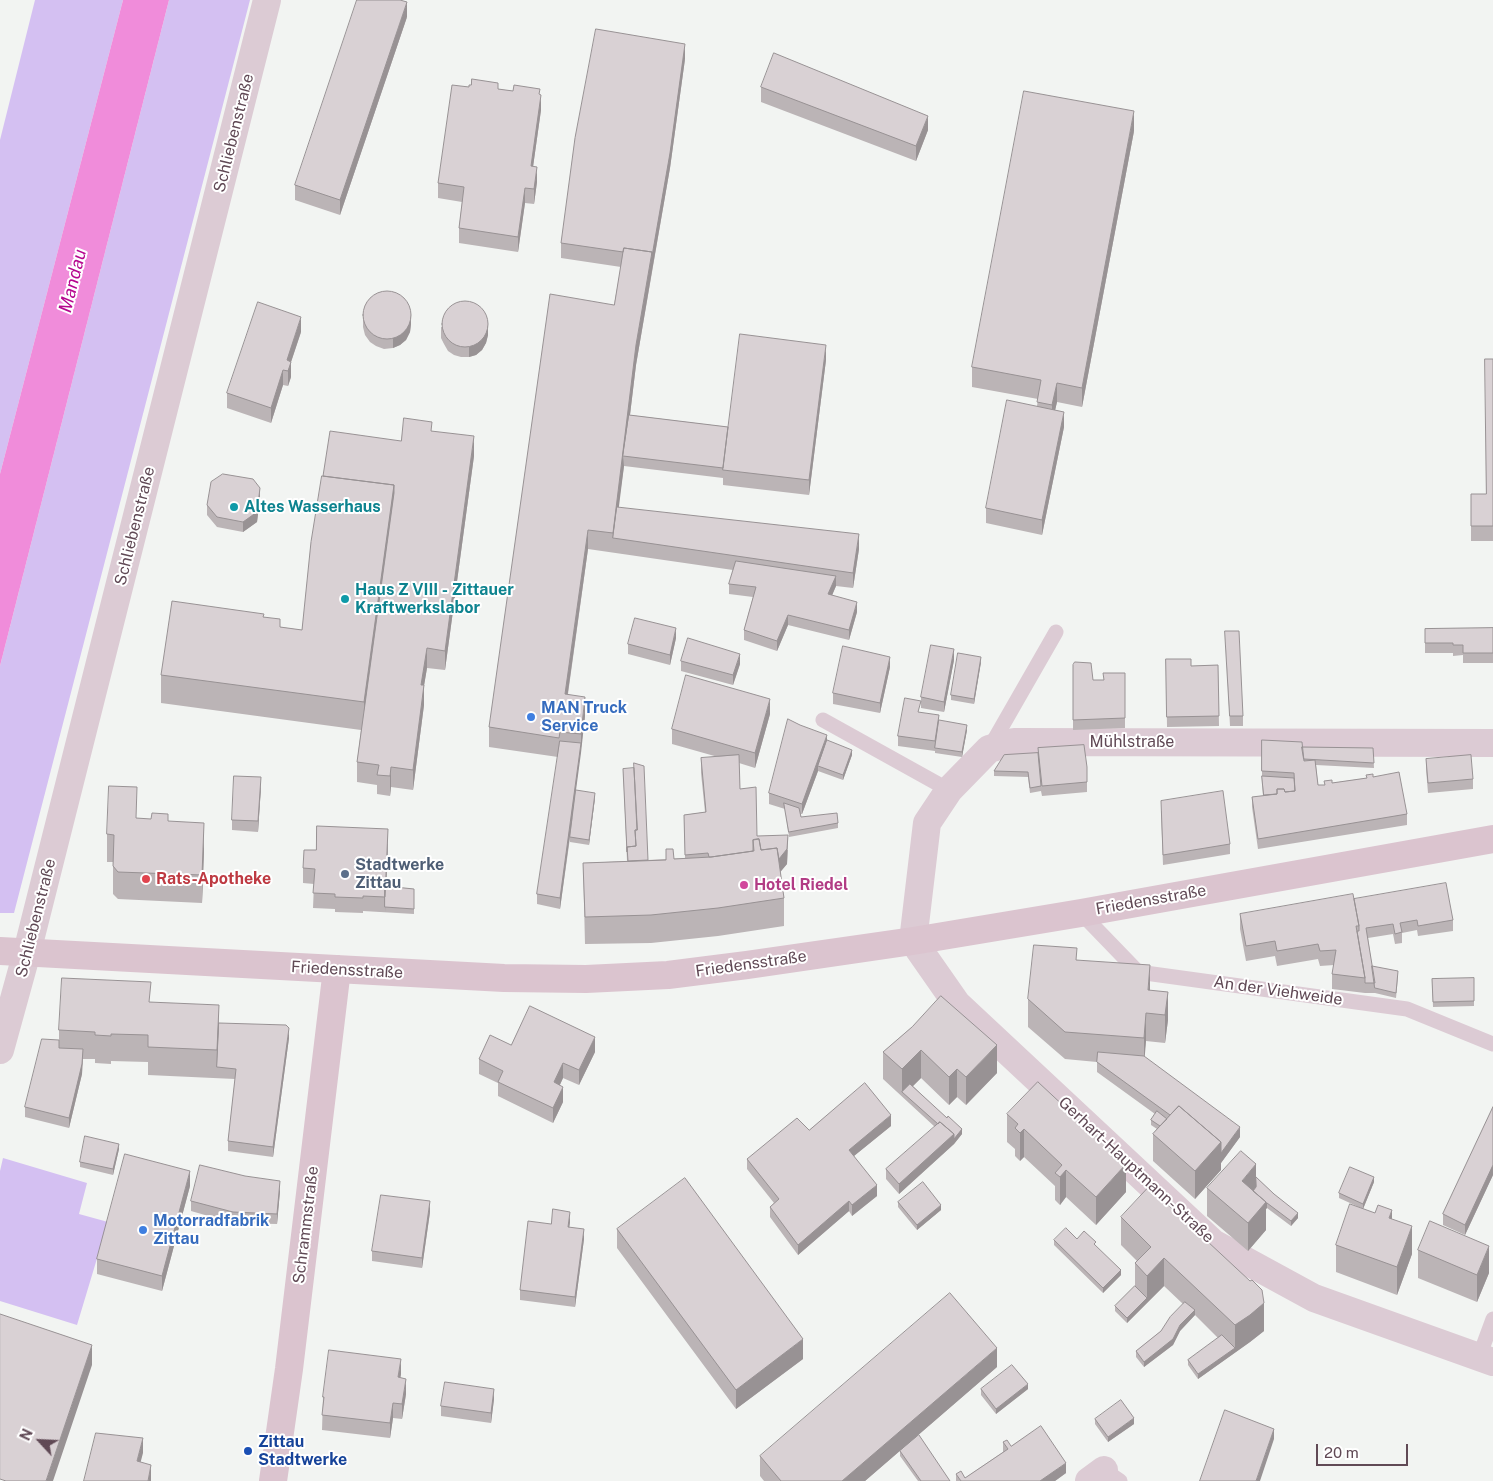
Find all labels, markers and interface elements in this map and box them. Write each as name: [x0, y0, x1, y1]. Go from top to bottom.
street label: Schliebenstraße: [210, 72, 258, 194]
water label: Mandau: [55, 247, 91, 315]
street label: Schliebenstraße: [111, 465, 159, 587]
place label: Altes Wasserhaus: [244, 497, 381, 517]
marker: Altes Wasserhaus: [228, 501, 240, 513]
place label: Haus Z VIII - Zittauer Kraftwerkslabor: [355, 580, 514, 618]
marker: Haus Z VIII - Zittauer Kraftwerkslabor: [339, 593, 351, 605]
place label: MAN Truck Service: [541, 698, 627, 736]
marker: MAN Truck Service: [525, 711, 537, 723]
street label: Mühlstraße: [1090, 732, 1174, 752]
place label: Stadtwerke Zittau: [355, 855, 444, 893]
street label: Schliebenstraße: [12, 857, 60, 979]
marker: Stadtwerke Zittau: [339, 868, 351, 880]
place label: Rats-Apotheke: [156, 869, 271, 889]
marker: Rats-Apotheke: [140, 873, 152, 885]
place label: Hotel Riedel: [754, 875, 848, 895]
marker: Hotel Riedel: [738, 879, 750, 891]
street label: Friedensstraße: [1094, 881, 1208, 919]
street label: Friedensstraße: [694, 947, 808, 981]
street label: Friedensstraße: [291, 957, 403, 983]
street label: An der Viehweide: [1212, 972, 1344, 1010]
street label: Gerhart-Hauptmann-Straße: [1054, 1093, 1218, 1247]
street label: Schrammstraße: [289, 1165, 323, 1285]
place label: Motorradfabrik Zittau: [153, 1211, 269, 1249]
marker: Motorradfabrik Zittau: [137, 1224, 149, 1236]
north arrow: [15, 1416, 65, 1466]
text: N: [17, 1426, 36, 1443]
place label: Zittau Stadtwerke: [258, 1432, 347, 1470]
scale bar: [1318, 1434, 1410, 1466]
text: 20 m: [1324, 1444, 1359, 1461]
marker: Zittau Stadtwerke: [242, 1445, 254, 1457]

